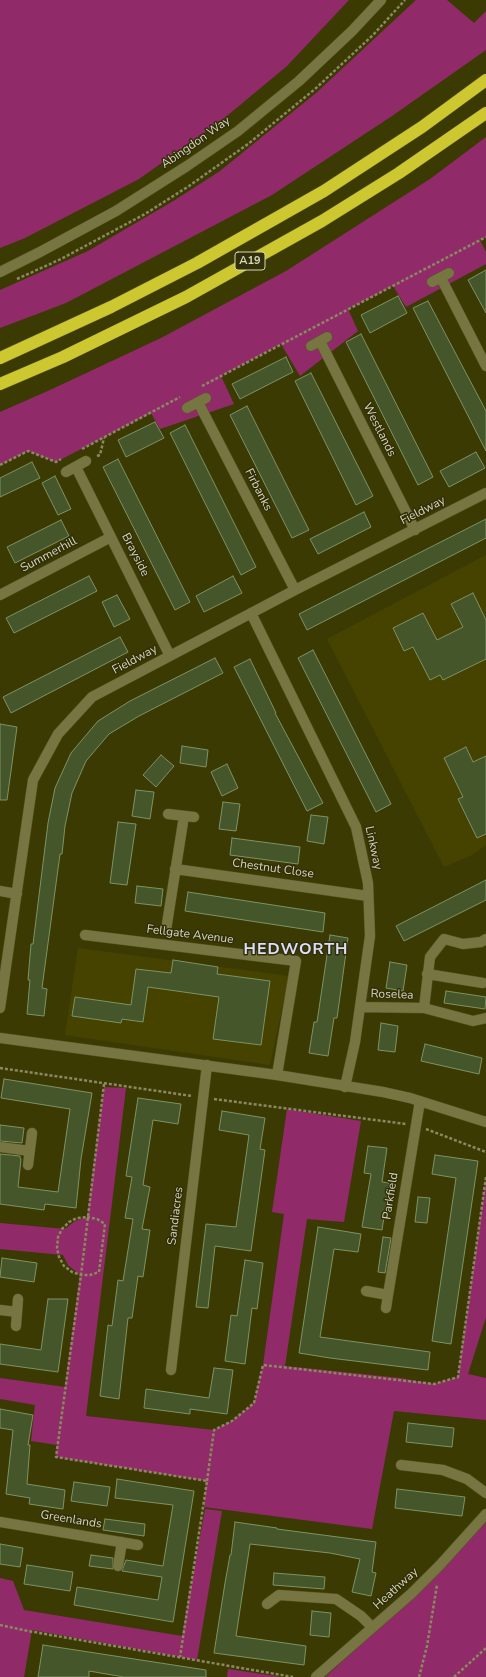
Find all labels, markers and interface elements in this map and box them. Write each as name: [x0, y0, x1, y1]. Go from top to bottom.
street label: Abingdon Way: [159, 114, 233, 172]
road number: A19: [235, 252, 265, 270]
street label: Westlands: [359, 401, 399, 459]
street label: Firbanks: [241, 466, 275, 514]
street label: Fieldway: [398, 494, 448, 528]
street label: Brayside: [118, 531, 152, 579]
street label: Summerhill: [18, 534, 80, 576]
street label: Fieldway: [110, 642, 160, 678]
street label: Linkway: [361, 825, 385, 871]
street label: Chestnut Close: [231, 856, 315, 882]
street label: Fellgate Avenue: [146, 923, 234, 947]
district label: HEDWORTH: [244, 940, 348, 960]
street label: Roselea: [370, 987, 414, 1003]
street label: Parkfield: [380, 1171, 402, 1221]
street label: Sandiacres: [165, 1186, 187, 1246]
street label: Greenlands: [39, 1508, 103, 1532]
street label: Heathway: [371, 1565, 421, 1613]

